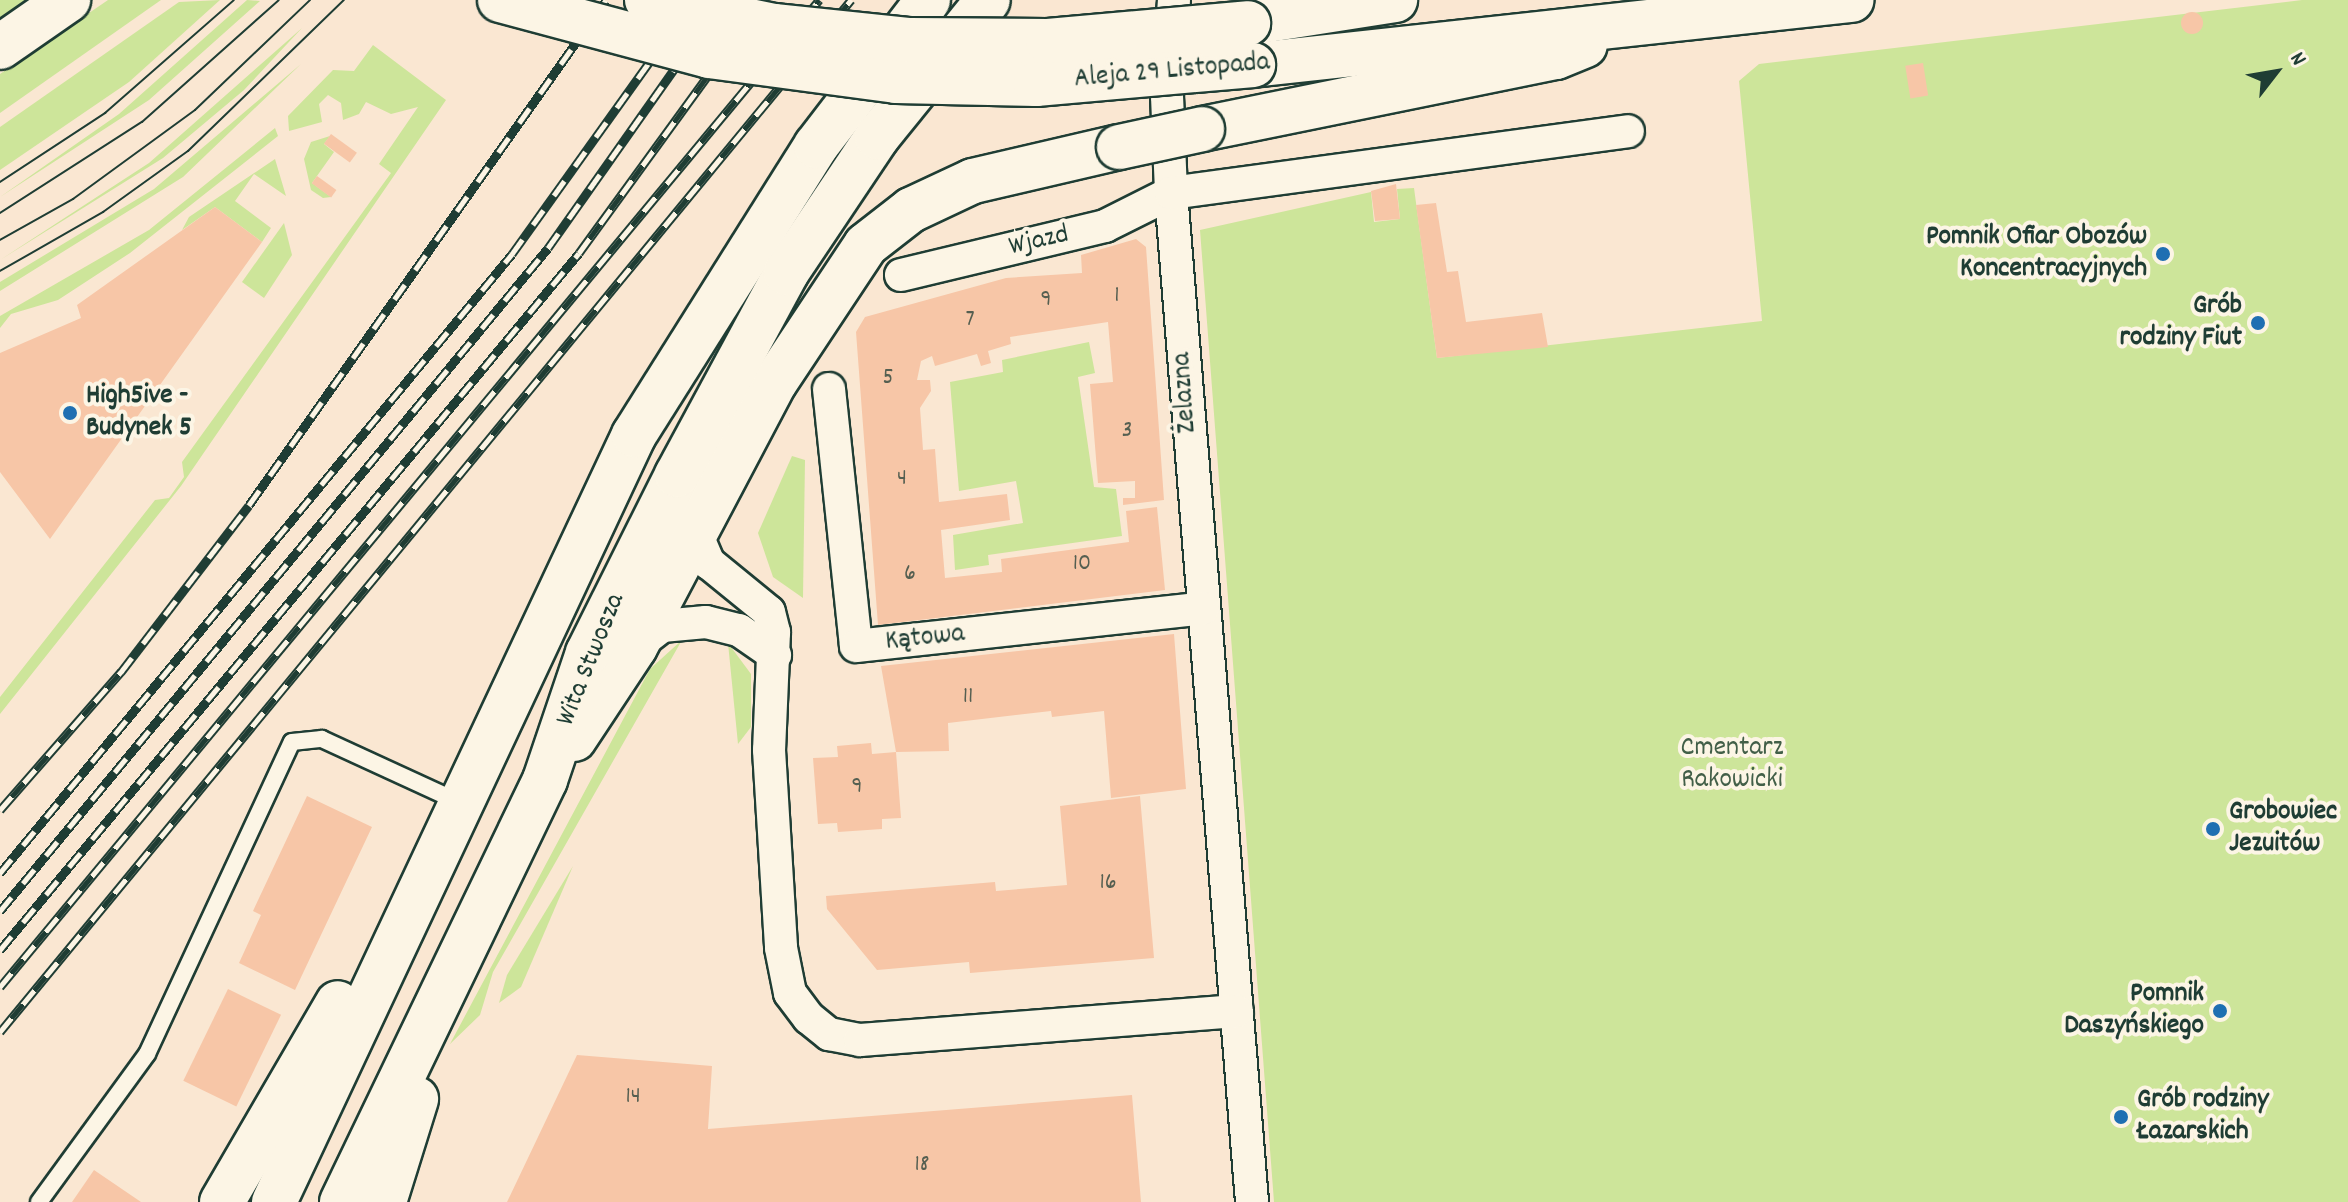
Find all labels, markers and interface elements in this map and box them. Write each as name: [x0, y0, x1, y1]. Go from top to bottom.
north arrow: [2236, 32, 2316, 112]
street label: Aleja 29 Listopada: [1073, 47, 1271, 97]
text: N: [2281, 47, 2313, 72]
street label: Wjazd: [1006, 219, 1072, 265]
place label: Pomnik Ofiar Obozów Koncentracyjnych: [1926, 221, 2147, 287]
marker: Pomnik Ofiar Obozów Koncentracyjnych: [2154, 245, 2172, 263]
house number: 1: [1114, 283, 1120, 311]
house number: 9: [1041, 287, 1051, 315]
place label: Grób rodziny Fiut: [2120, 290, 2242, 356]
house number: 7: [965, 307, 975, 335]
marker: Grób rodziny Fiut: [2249, 314, 2267, 332]
street label: Żelazna: [1166, 351, 1206, 435]
house number: 5: [882, 365, 894, 393]
place label: High5ive - Budynek 5: [86, 380, 192, 446]
marker: High5ive - Budynek 5: [61, 404, 79, 422]
house number: 3: [1122, 418, 1132, 446]
house number: 4: [897, 466, 907, 494]
house number: 10: [1073, 551, 1091, 579]
house number: 6: [904, 561, 916, 589]
street label: Wita Stwosza: [550, 589, 634, 731]
street label: Kątowa: [884, 618, 966, 660]
house number: 11: [963, 684, 973, 712]
park label: Cmentarz Rakowicki: [1681, 732, 1783, 798]
house number: 9: [852, 774, 862, 802]
place label: Grobowiec Jezuitów: [2229, 796, 2337, 862]
marker: Grobowiec Jezuitów: [2204, 820, 2222, 838]
house number: 16: [1099, 870, 1117, 898]
place label: Pomnik Daszyńskiego: [2064, 978, 2204, 1044]
marker: Pomnik Daszyńskiego: [2211, 1002, 2229, 1020]
house number: 14: [625, 1084, 641, 1112]
place label: Grób rodziny Łazarskich: [2137, 1084, 2269, 1150]
marker: Grób rodziny Łazarskich: [2112, 1108, 2130, 1126]
house number: 18: [915, 1152, 929, 1180]

